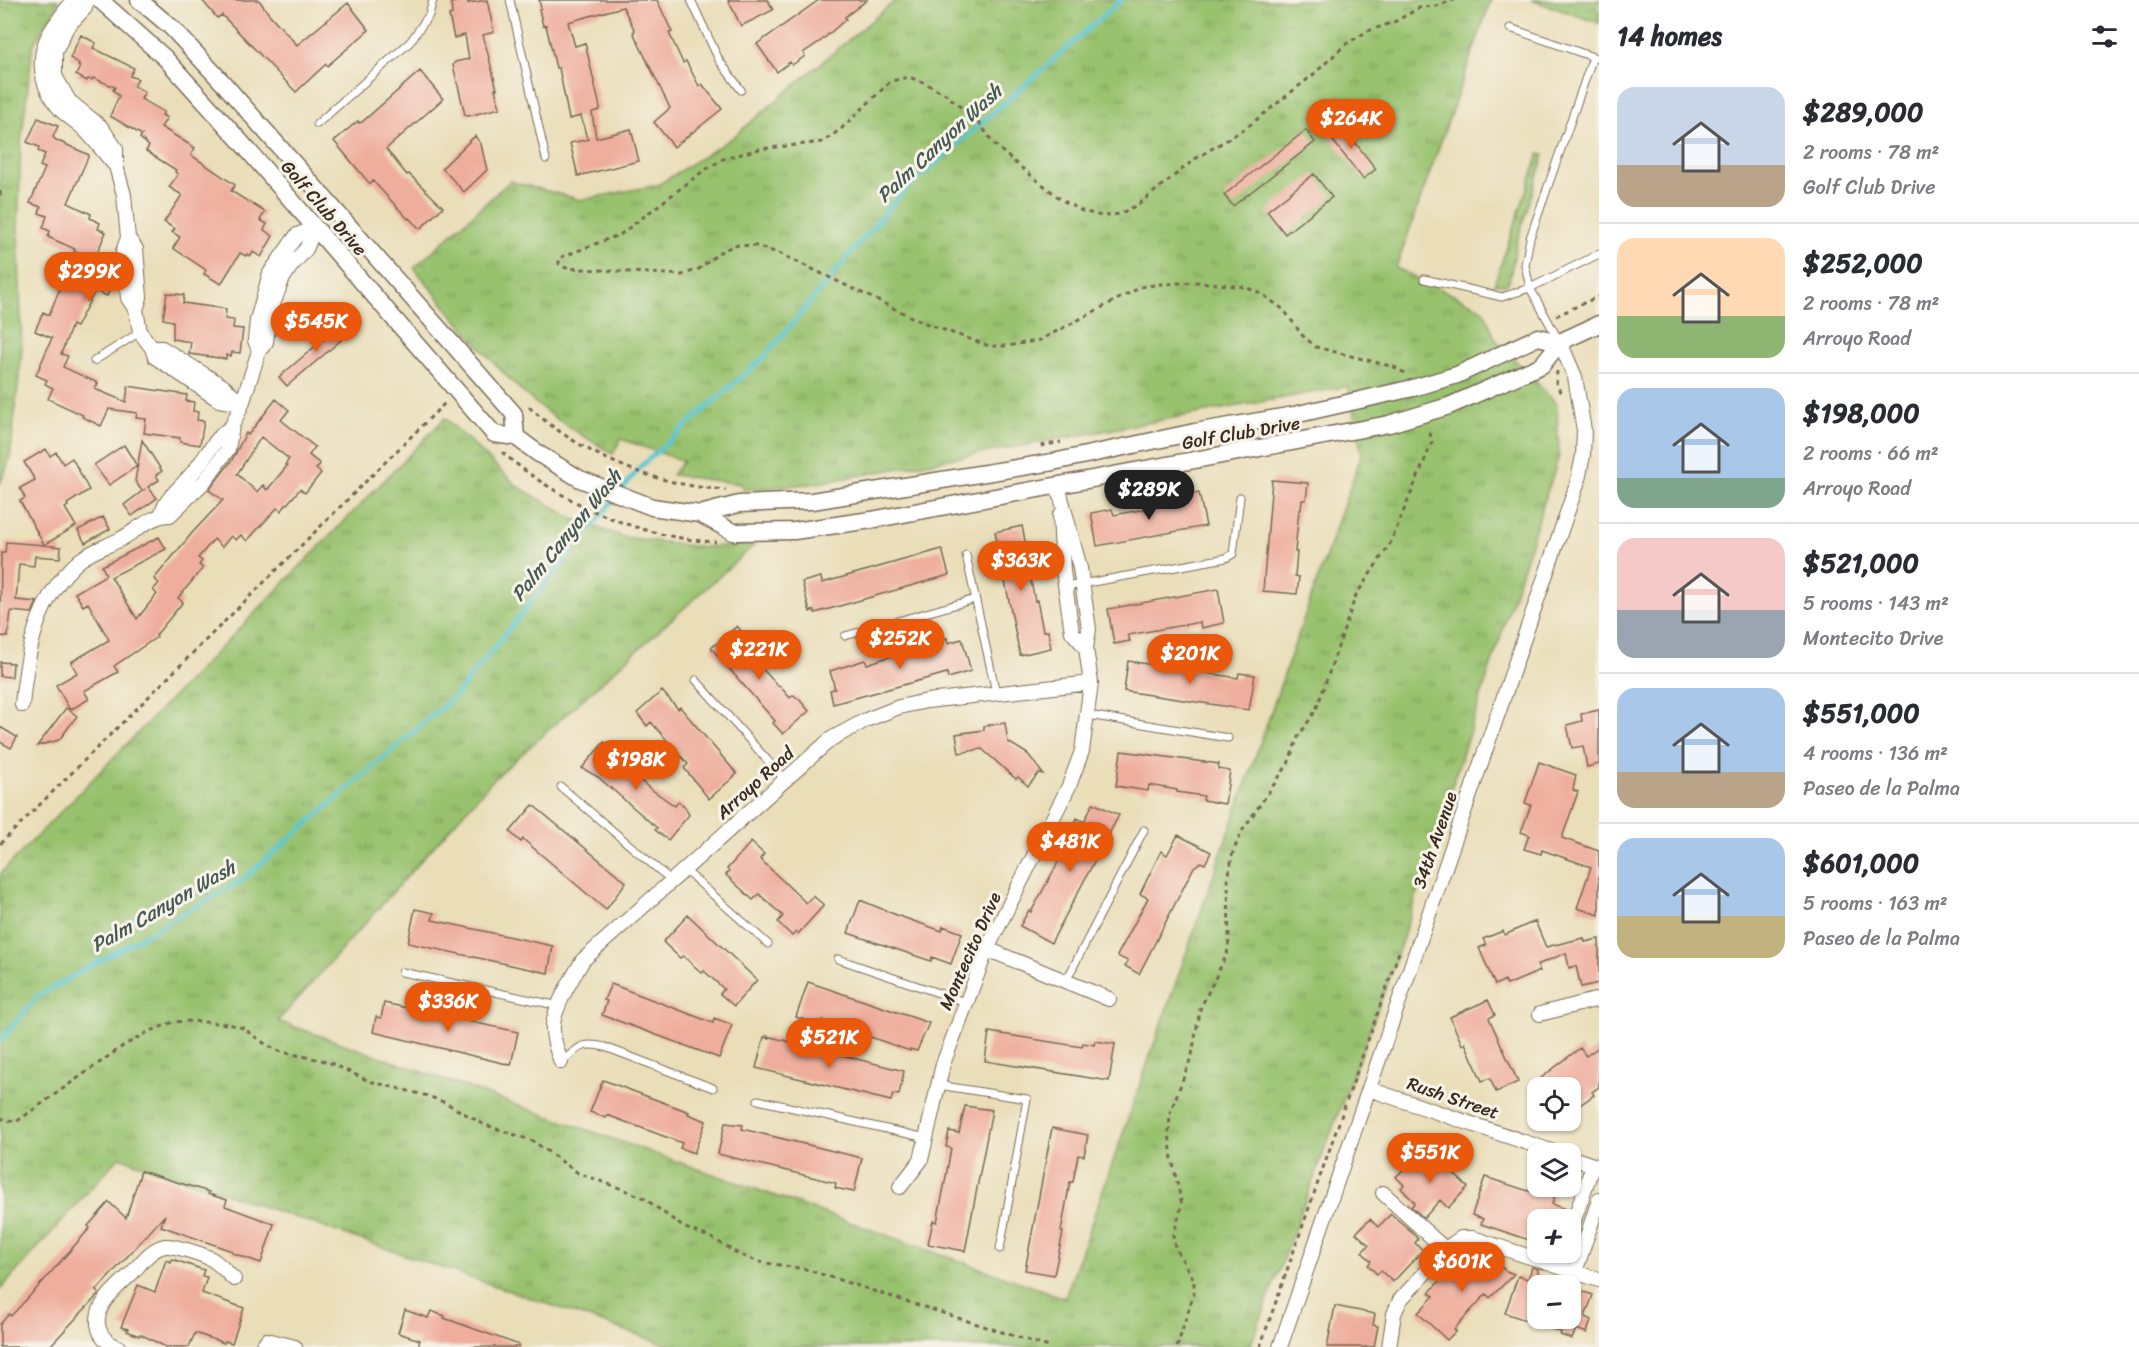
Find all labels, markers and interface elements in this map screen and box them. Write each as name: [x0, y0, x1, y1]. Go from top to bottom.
text: 14 homes: [1617, 13, 1722, 59]
icon: filters: [2088, 20, 2121, 53]
water label: Palm Canyon Wash: [868, 74, 1012, 211]
text: $289,000: [1803, 89, 1923, 135]
pin: $264K: [1309, 99, 1393, 150]
text: $264K: [1320, 101, 1382, 136]
icon: home: [1665, 111, 1737, 183]
text: 2 rooms · 78 m²: [1803, 135, 1939, 170]
street label: Golf Club Drive: [273, 152, 375, 264]
text: Golf Club Drive: [1803, 170, 1936, 205]
text: $252,000: [1803, 240, 1923, 286]
pin: $299K: [47, 252, 131, 303]
text: $299K: [58, 254, 120, 289]
icon: home: [1665, 262, 1737, 334]
text: 2 rooms · 78 m²: [1803, 286, 1939, 321]
pin: $545K: [274, 302, 358, 353]
text: $545K: [285, 304, 347, 339]
text: Arroyo Road: [1803, 321, 1911, 356]
text: $198,000: [1803, 390, 1920, 436]
street label: Golf Club Drive: [1179, 407, 1303, 459]
icon: home: [1665, 412, 1737, 484]
text: 2 rooms · 66 m²: [1803, 436, 1939, 471]
water label: Palm Canyon Wash: [502, 460, 632, 609]
pin: $289K: [1107, 470, 1191, 521]
text: Arroyo Road: [1803, 471, 1911, 506]
text: $289K: [1118, 472, 1180, 507]
text: $521,000: [1803, 540, 1919, 586]
pin: $363K: [979, 541, 1063, 592]
text: $363K: [992, 543, 1050, 578]
icon: home: [1665, 562, 1737, 634]
text: 5 rooms · 143 m²: [1803, 586, 1949, 621]
pin: $252K: [858, 619, 942, 670]
text: $252K: [870, 621, 930, 656]
text: Montecito Drive: [1803, 621, 1944, 656]
pin: $221K: [717, 630, 801, 681]
text: $221K: [730, 632, 788, 667]
pin: $201K: [1148, 634, 1232, 685]
text: $201K: [1161, 636, 1219, 671]
text: $551,000: [1803, 690, 1920, 736]
icon: home: [1665, 712, 1737, 784]
text: 4 rooms · 136 m²: [1803, 736, 1948, 771]
street label: Arroyo Road: [707, 738, 803, 828]
pin: $198K: [594, 740, 678, 791]
text: $198K: [607, 742, 665, 777]
text: Paseo de la Palma: [1803, 771, 1960, 806]
street label: 34th Avenue: [1403, 787, 1467, 893]
pin: $481K: [1028, 822, 1112, 873]
text: $481K: [1041, 824, 1099, 859]
text: $601,000: [1803, 840, 1919, 886]
water label: Palm Canyon Wash: [84, 850, 244, 962]
icon: home: [1665, 862, 1737, 934]
street label: Montecito Drive: [930, 886, 1010, 1015]
text: 5 rooms · 163 m²: [1803, 886, 1948, 921]
text: Paseo de la Palma: [1803, 921, 1960, 956]
pin: $336K: [406, 982, 490, 1033]
text: $336K: [419, 984, 477, 1019]
pin: $521K: [787, 1018, 871, 1069]
text: $521K: [800, 1020, 858, 1055]
street label: Rush Street: [1403, 1067, 1503, 1129]
map controls: [1527, 1077, 1581, 1329]
button: locate: [1527, 1077, 1581, 1131]
pin: $551K: [1388, 1133, 1472, 1184]
text: $551K: [1401, 1135, 1459, 1170]
button: layers: [1527, 1143, 1581, 1197]
button: +: [1527, 1209, 1581, 1263]
pin: $601K: [1420, 1242, 1504, 1293]
text: $601K: [1433, 1244, 1491, 1279]
button: −: [1527, 1275, 1581, 1329]

